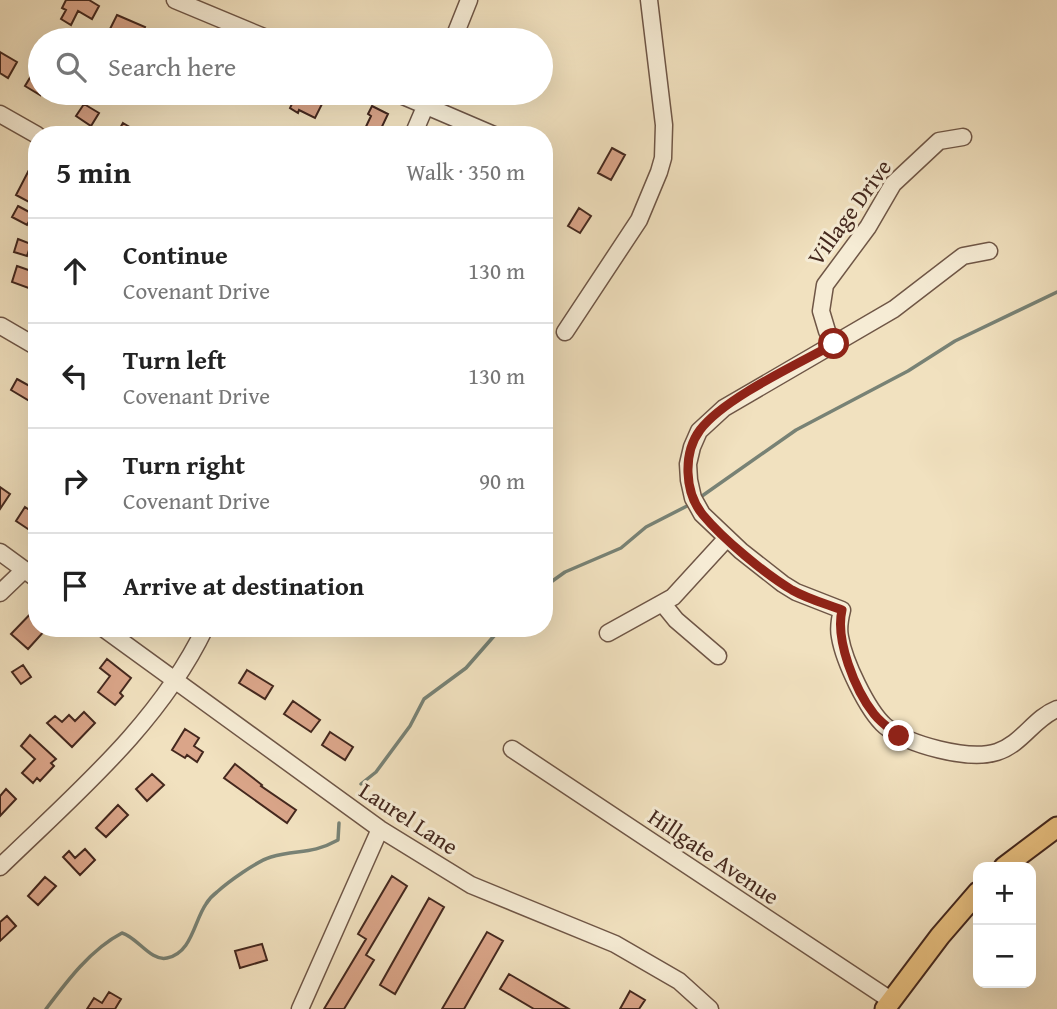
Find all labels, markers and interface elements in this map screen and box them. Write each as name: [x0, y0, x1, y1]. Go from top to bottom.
search box: [28, 28, 553, 105]
text: Search here: [108, 47, 236, 86]
icon: search: [52, 48, 90, 86]
text: 5 min: [56, 150, 131, 194]
street label: Village Drive: [799, 152, 899, 272]
text: Walk · 350 m: [406, 155, 525, 188]
text: Continue: [123, 235, 228, 274]
icon: ahead: [56, 252, 94, 290]
text: 130 m: [468, 254, 525, 287]
text: Covenant Drive: [123, 274, 270, 307]
route start: [818, 328, 849, 359]
text: Turn left: [123, 340, 226, 379]
icon: left: [56, 357, 94, 395]
text: 130 m: [468, 359, 525, 392]
text: Covenant Drive: [123, 379, 270, 412]
text: Turn right: [123, 445, 245, 484]
icon: right: [56, 462, 94, 500]
text: 90 m: [479, 464, 525, 497]
text: Covenant Drive: [123, 484, 270, 517]
text: Arrive at destination: [123, 566, 364, 605]
icon: arrive: [56, 567, 94, 605]
route end: [883, 720, 914, 751]
street label: Laurel Lane: [353, 774, 465, 862]
street label: Hillgate Avenue: [642, 800, 786, 912]
map controls: [973, 862, 1036, 988]
button: +: [973, 862, 1036, 925]
button: −: [973, 925, 1036, 988]

